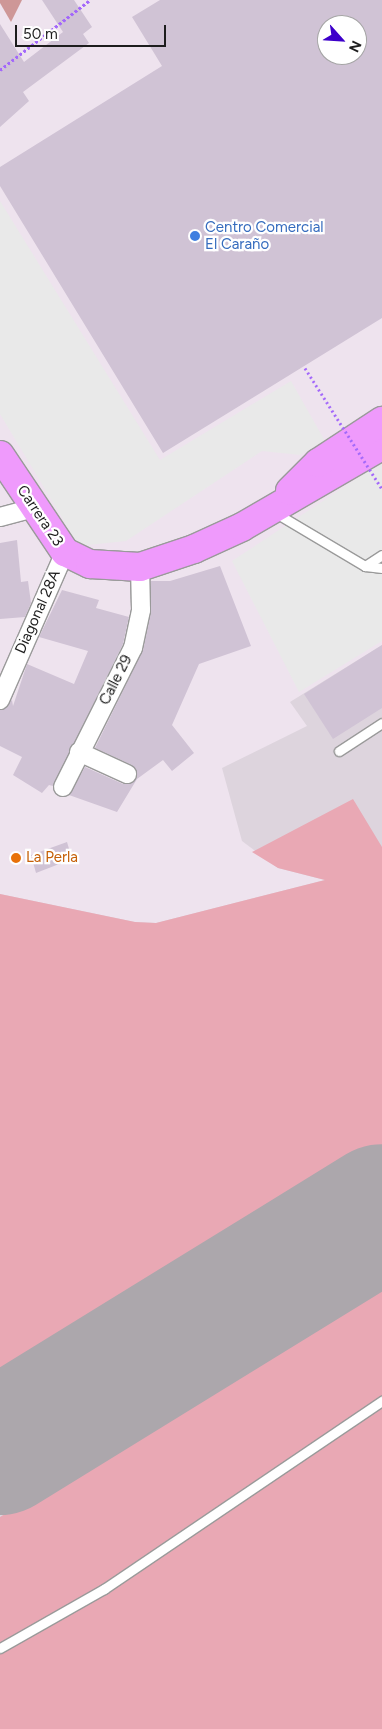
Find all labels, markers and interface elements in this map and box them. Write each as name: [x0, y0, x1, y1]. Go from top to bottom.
scale bar: [18, 15, 169, 47]
north arrow: [317, 15, 367, 65]
text: 50 m: [23, 25, 58, 43]
text: N: [345, 38, 365, 55]
place label: Centro Comercial El Caraño: [205, 218, 324, 253]
marker: Centro Comercial El Caraño: [189, 230, 201, 242]
street label: Carrera 23: [13, 482, 67, 550]
street label: Diagonal 28A: [12, 567, 64, 657]
street label: Calle 29: [96, 652, 136, 708]
place label: La Perla: [26, 849, 78, 867]
marker: La Perla: [10, 852, 22, 864]

